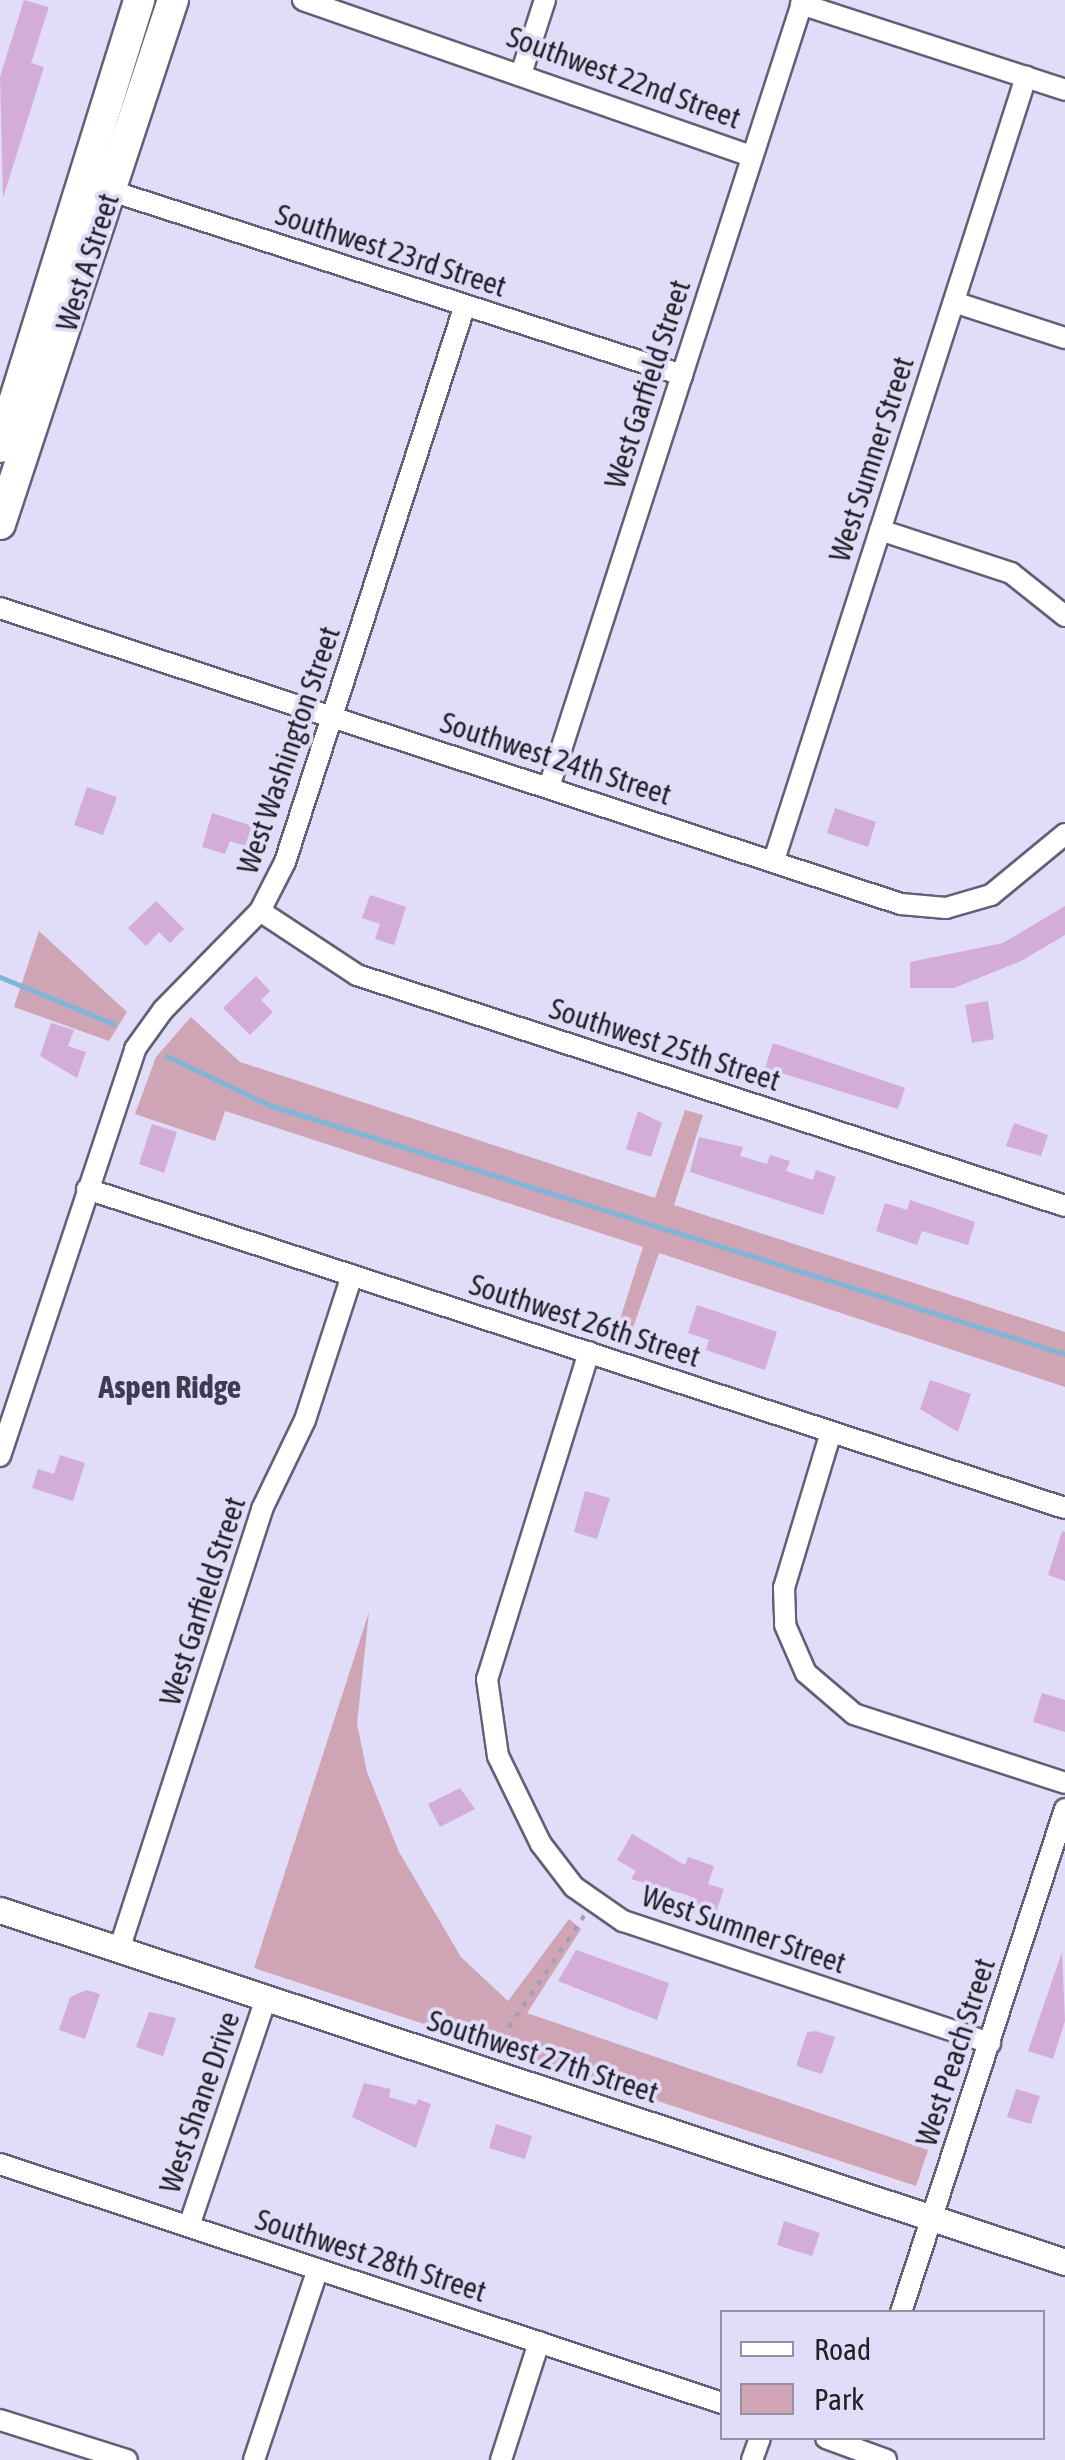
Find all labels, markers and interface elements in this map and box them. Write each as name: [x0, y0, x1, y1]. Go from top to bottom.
street label: Southwest 22nd Street: [502, 18, 746, 136]
street label: West A Street: [48, 189, 126, 335]
street label: Southwest 23rd Street: [271, 196, 511, 304]
street label: West Garfield Street: [596, 275, 698, 493]
street label: West Sumner Street: [821, 352, 921, 566]
street label: West Washington Street: [229, 622, 347, 878]
street label: Southwest 24th Street: [436, 704, 676, 812]
street label: Southwest 25th Street: [545, 990, 785, 1098]
street label: Southwest 26th Street: [465, 1266, 705, 1374]
district label: Aspen Ridge: [99, 1368, 241, 1406]
street label: West Garfield Street: [151, 1492, 253, 1710]
street label: West Sumner Street: [637, 1877, 851, 1981]
street label: West Peach Street: [908, 1954, 1002, 2150]
street label: Southwest 27th Street: [423, 2002, 663, 2110]
street label: West Shane Drive: [151, 2007, 247, 2197]
street label: Southwest 28th Street: [251, 2201, 491, 2309]
legend: [720, 2310, 1045, 2440]
text: Road: [814, 2332, 871, 2366]
text: Park: [814, 2382, 864, 2416]

